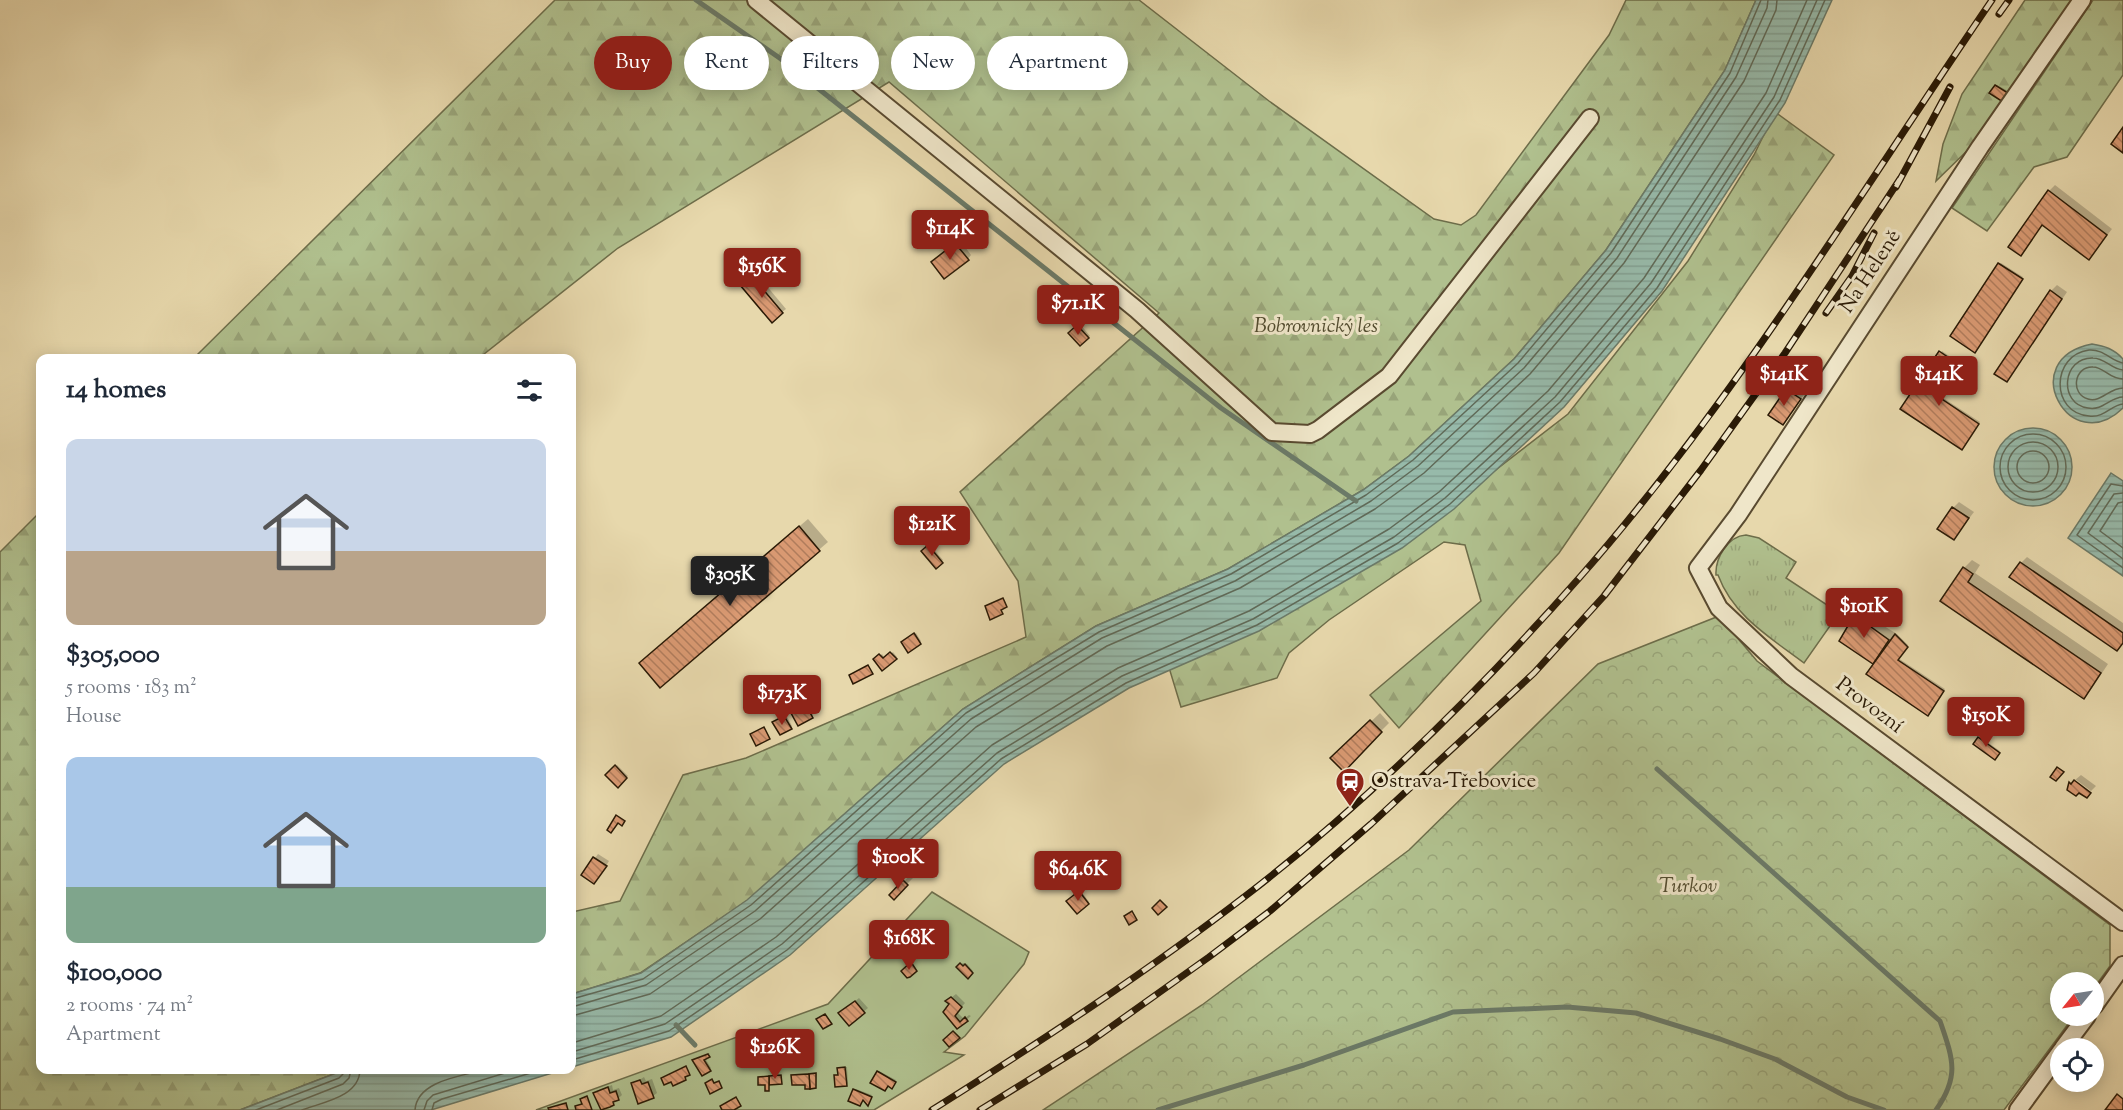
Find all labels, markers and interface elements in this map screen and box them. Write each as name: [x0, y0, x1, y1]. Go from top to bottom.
chip: Buy: [594, 36, 672, 90]
chip: Rent: [684, 36, 769, 90]
chip: Filters: [781, 36, 879, 90]
chip: New: [891, 36, 975, 90]
chip: Apartment: [987, 36, 1128, 90]
pin: $114K: [908, 210, 992, 261]
text: $114K: [926, 215, 974, 244]
street label: Na Heleně: [1833, 224, 1909, 320]
pin: $156K: [720, 248, 804, 299]
text: $156K: [738, 253, 786, 282]
pin: $71.1K: [1029, 285, 1127, 336]
text: $71.1K: [1051, 290, 1105, 319]
park label: Bobrovnický les: [1254, 312, 1378, 342]
pin: $141K: [1742, 356, 1826, 407]
pin: $141K: [1897, 356, 1981, 407]
text: $141K: [1760, 361, 1808, 390]
text: $141K: [1915, 361, 1963, 390]
text: 14 homes: [66, 372, 166, 409]
icon: filters: [513, 374, 546, 407]
icon: home: [252, 478, 360, 586]
pin: $121K: [890, 506, 974, 557]
text: $121K: [908, 511, 956, 540]
pin: $305K: [688, 556, 772, 607]
text: $305K: [705, 561, 755, 590]
pin: $101K: [1822, 588, 1906, 639]
text: $101K: [1840, 593, 1888, 622]
text: $305,000: [66, 637, 160, 674]
street label: Provozní: [1829, 670, 1909, 742]
text: 5 rooms · 183 m²: [66, 674, 197, 703]
pin: $173K: [740, 675, 824, 726]
text: $173K: [757, 680, 807, 709]
pin: $150K: [1944, 697, 2028, 748]
text: $150K: [1961, 702, 2011, 731]
text: House: [66, 703, 121, 732]
station icon: Ostrava-Třebovice: [1334, 766, 1366, 808]
place label: Ostrava-Třebovice: [1371, 767, 1536, 797]
icon: home: [252, 796, 360, 904]
pin: $100K: [856, 839, 940, 890]
text: $100K: [872, 844, 924, 873]
pin: $64.6K: [1029, 851, 1127, 902]
text: $64.6K: [1048, 856, 1108, 885]
park label: Turkov: [1659, 872, 1717, 902]
pin: $168K: [867, 920, 951, 971]
text: $168K: [883, 925, 935, 954]
text: $100,000: [66, 955, 162, 992]
north arrow: [2050, 972, 2104, 1026]
map controls: [2050, 972, 2104, 1092]
text: 2 rooms · 74 m²: [66, 992, 193, 1021]
text: Apartment: [66, 1021, 161, 1050]
pin: $126K: [733, 1029, 817, 1080]
text: $126K: [749, 1034, 801, 1063]
button: locate: [2050, 1038, 2104, 1092]

